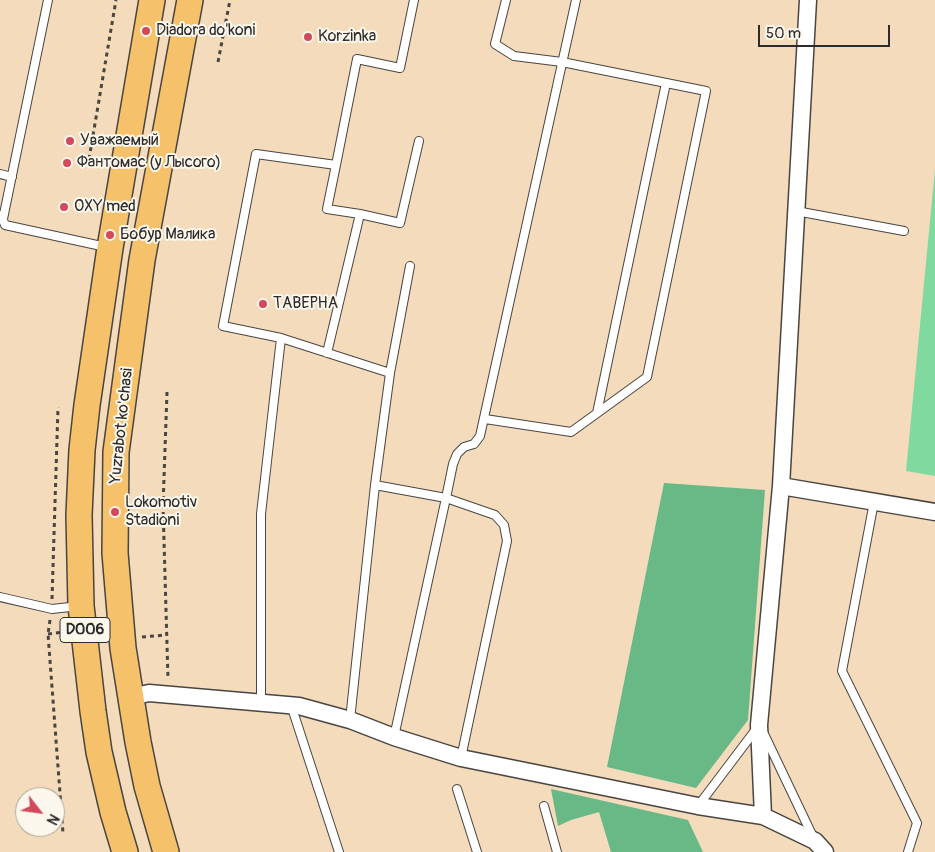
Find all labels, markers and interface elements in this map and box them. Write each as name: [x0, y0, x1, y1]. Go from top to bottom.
scale bar: [760, 15, 892, 47]
place label: Diadora do'koni: [156, 21, 255, 41]
text: 50 m: [766, 24, 801, 43]
marker: Diadora do'koni: [140, 25, 152, 37]
place label: Korzinka: [318, 27, 376, 47]
marker: Korzinka: [302, 31, 314, 43]
place label: Уважаемый: [80, 131, 159, 151]
marker: Уважаемый: [64, 135, 76, 147]
place label: Фантомас (у Лысого): [77, 153, 221, 173]
marker: Фантомас (у Лысого): [61, 157, 73, 169]
place label: OXY med: [74, 197, 136, 217]
marker: OXY med: [58, 201, 70, 213]
place label: Бобур Малика: [120, 225, 215, 245]
marker: Бобур Малика: [104, 229, 116, 241]
place label: ТАВЕРНА: [273, 294, 338, 314]
marker: ТАВЕРНА: [257, 298, 269, 310]
street label: Yuzrabot ko'chasi: [106, 367, 138, 485]
place label: Lokomotiv Stadioni: [125, 493, 197, 531]
marker: Lokomotiv Stadioni: [109, 506, 121, 518]
road number: D006: [60, 618, 110, 642]
north arrow: [15, 787, 65, 837]
text: N: [43, 811, 62, 828]

